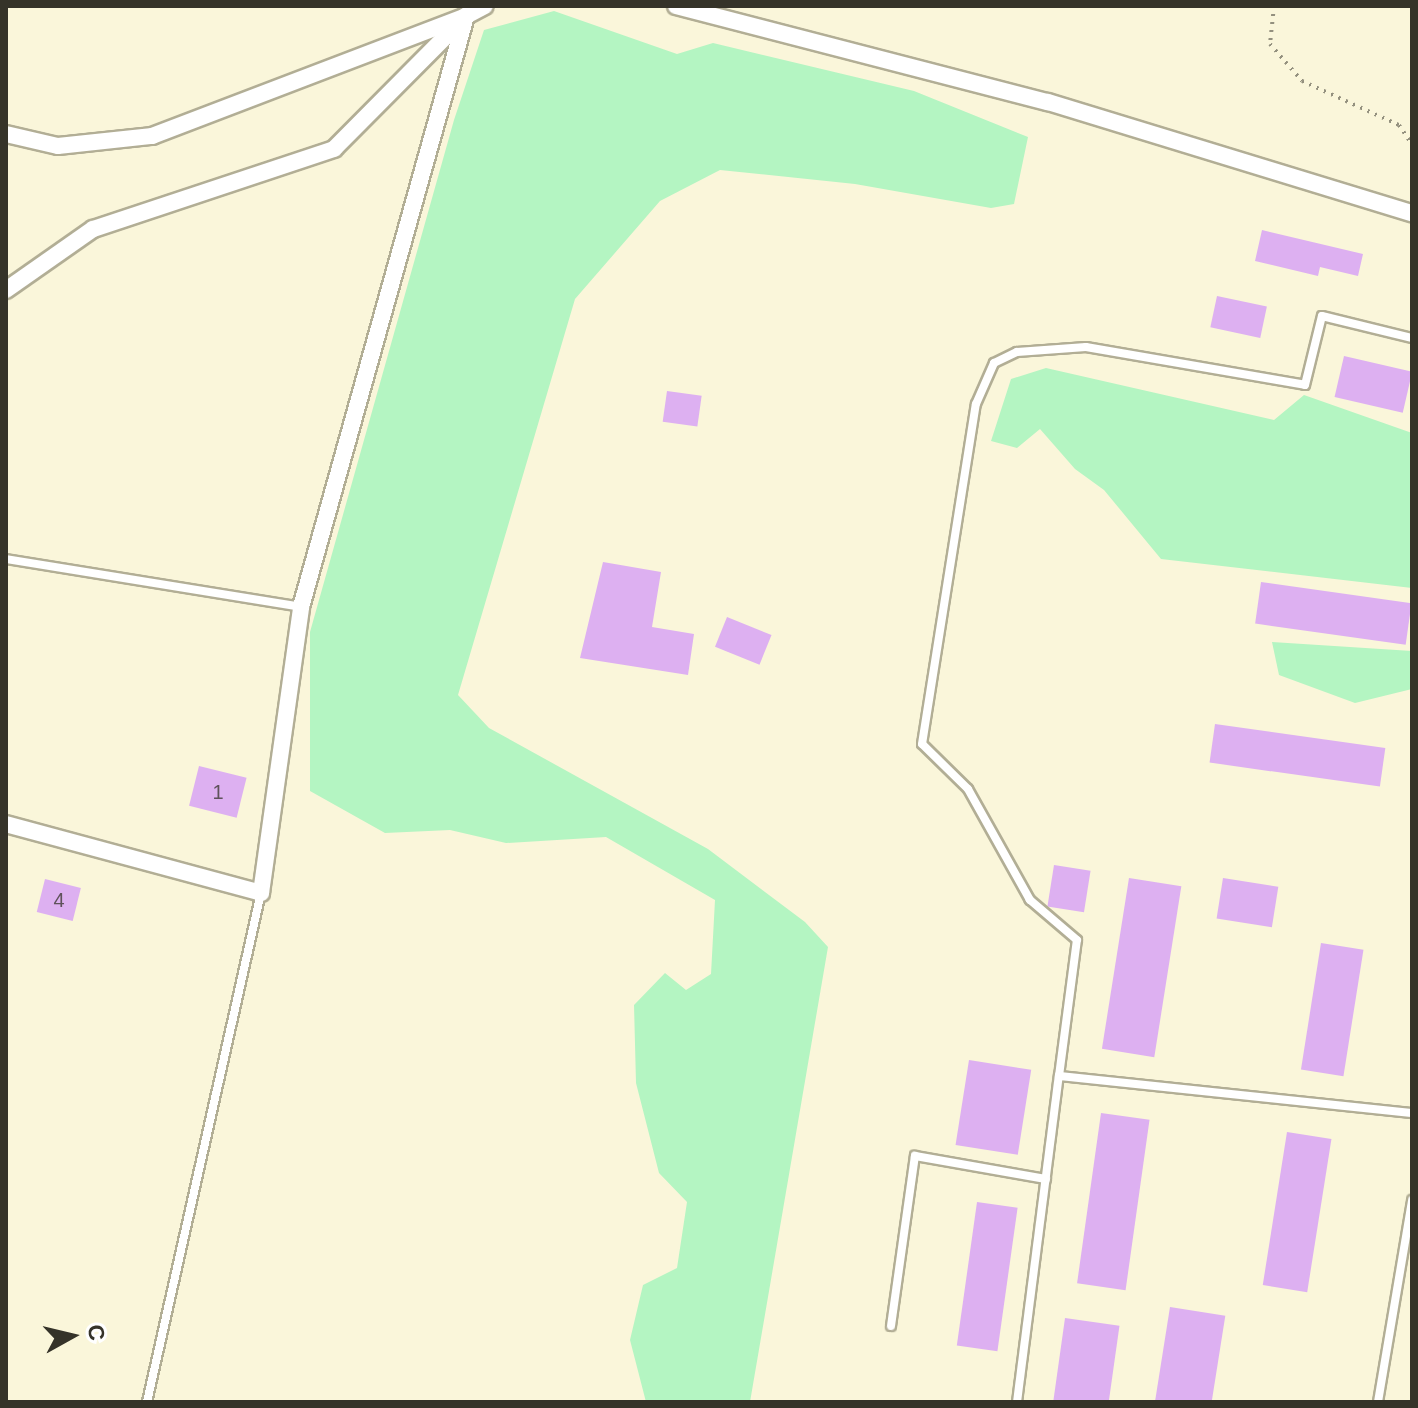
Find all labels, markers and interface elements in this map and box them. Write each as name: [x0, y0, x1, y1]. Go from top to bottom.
house number: 1: [212, 780, 224, 804]
house number: 4: [53, 888, 65, 912]
north arrow: [32, 1296, 112, 1376]
text: С: [83, 1323, 110, 1342]

